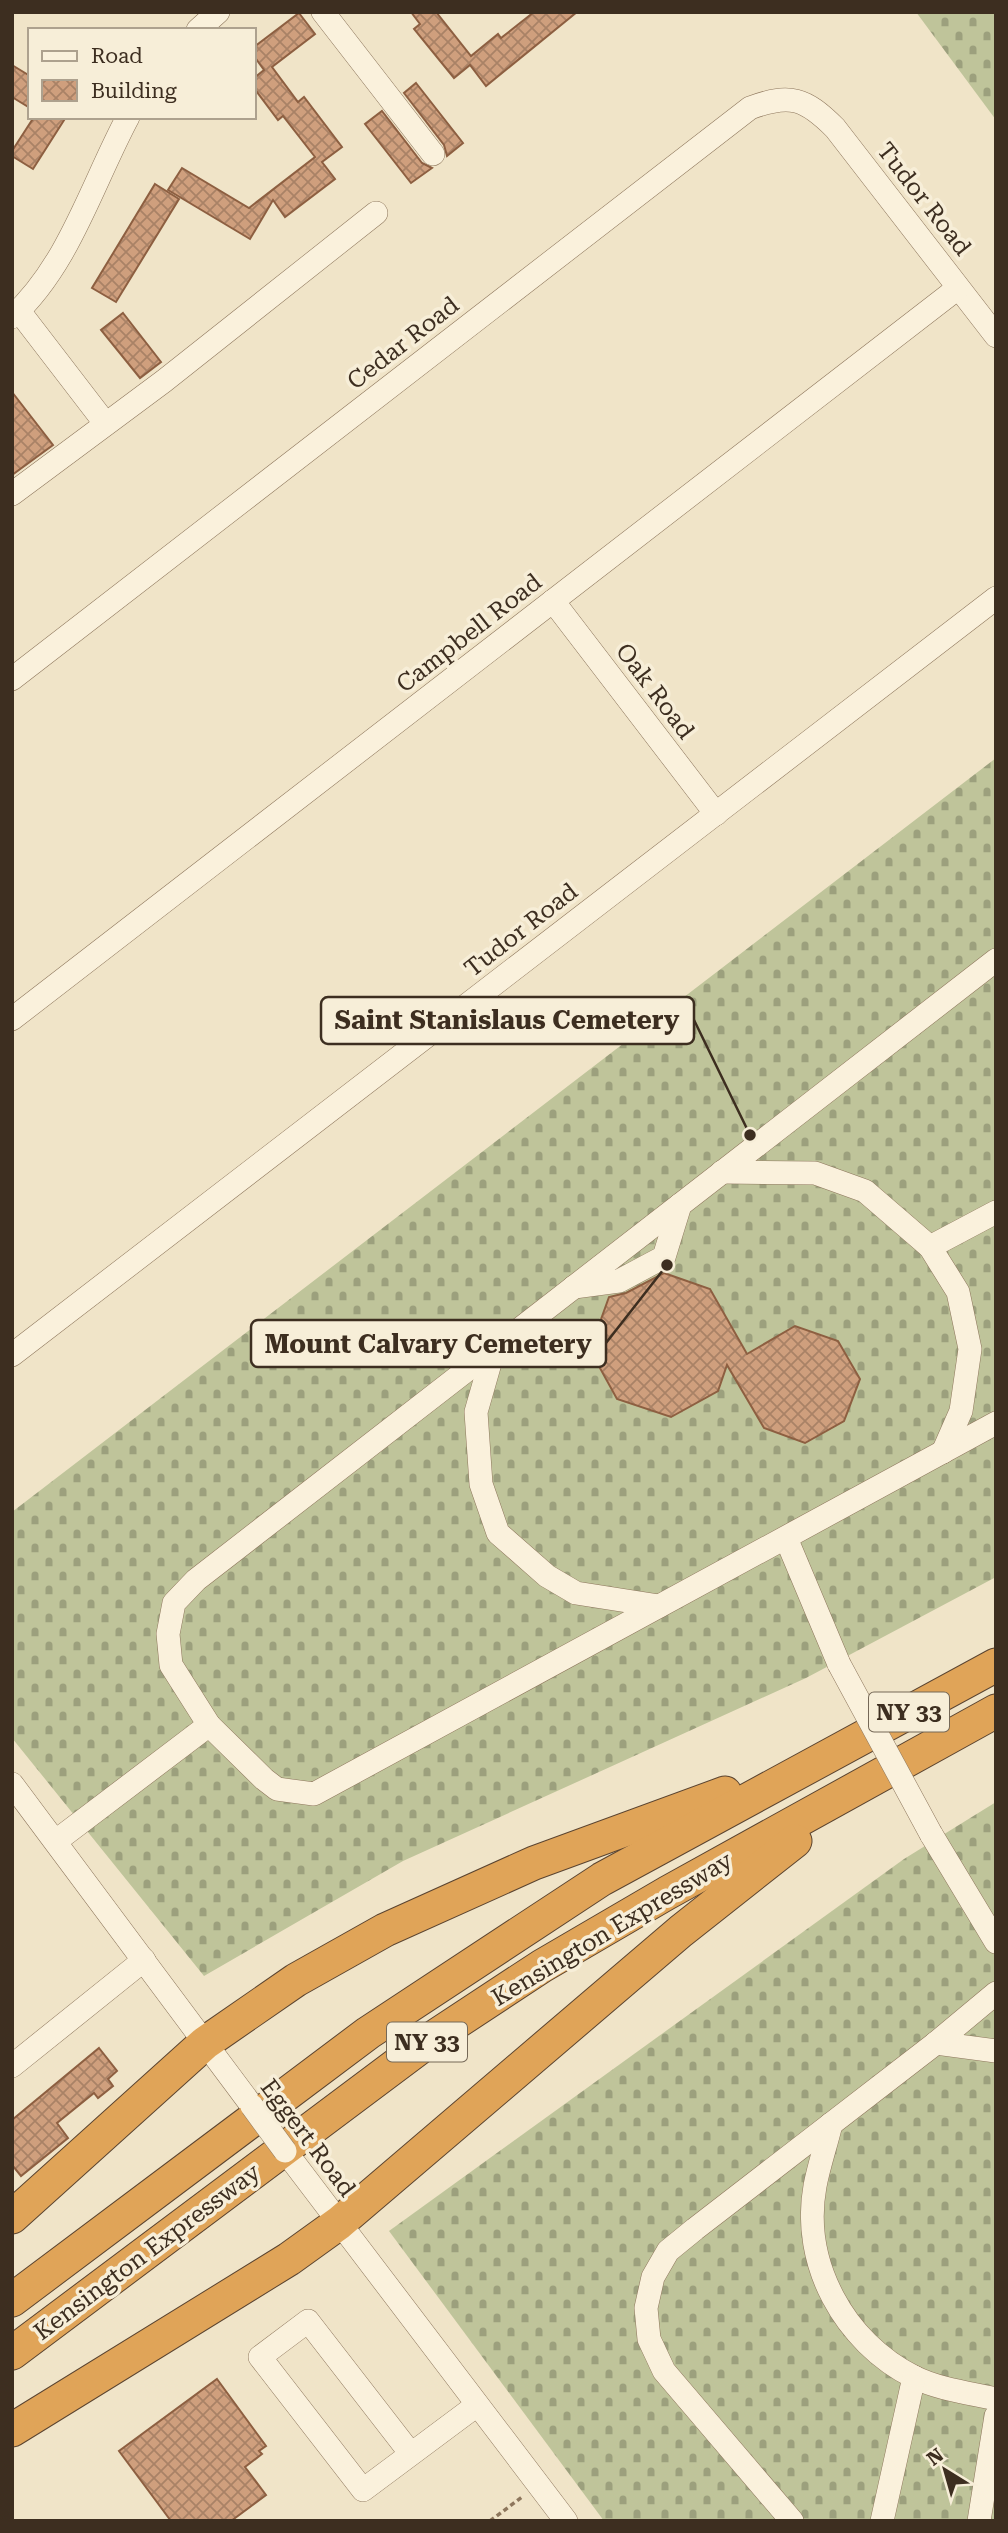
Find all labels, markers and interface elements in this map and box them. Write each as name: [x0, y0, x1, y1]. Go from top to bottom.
legend: [28, 28, 256, 119]
text: Road: [91, 44, 143, 68]
text: Building: [91, 79, 177, 103]
street label: Tudor Road: [871, 137, 977, 261]
street label: Cedar Road: [342, 291, 464, 395]
street label: Campbell Road: [391, 568, 547, 698]
street label: Oak Road: [610, 638, 700, 744]
street label: Tudor Road: [459, 877, 583, 983]
callout: Saint Stanislaus Cemetery: [321, 997, 694, 1044]
text: Saint Stanislaus Cemetery: [334, 1005, 680, 1035]
callout: Mount Calvary Cemetery: [251, 1320, 606, 1367]
text: Mount Calvary Cemetery: [264, 1329, 592, 1359]
road number: NY 33: [869, 1693, 949, 1732]
street label: Kensington Expressway: [487, 1846, 738, 2012]
road number: NY 33: [387, 2022, 467, 2062]
street label: Eggert Road: [255, 2074, 361, 2202]
street label: Kensington Expressway: [29, 2157, 266, 2346]
north arrow: [910, 2435, 980, 2505]
text: N: [922, 2443, 948, 2470]

